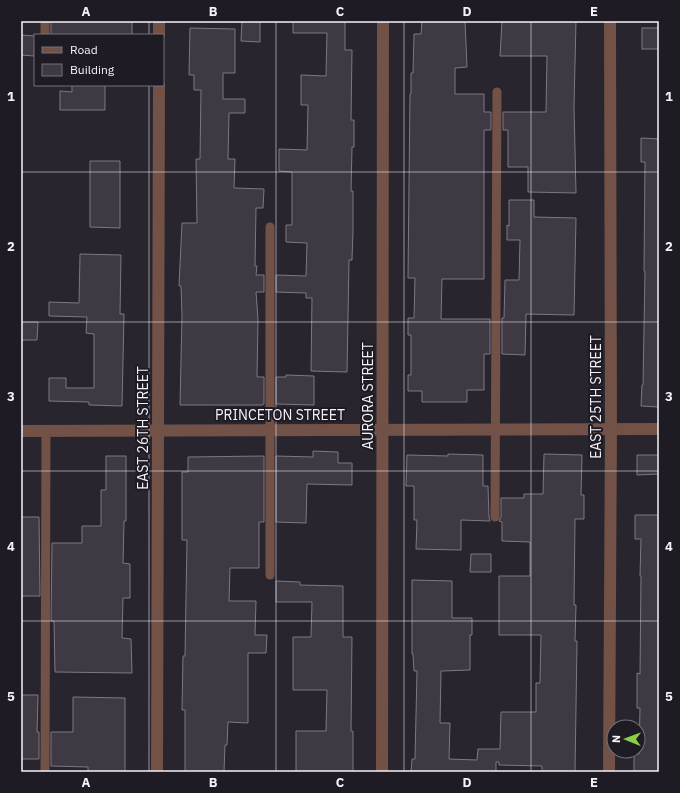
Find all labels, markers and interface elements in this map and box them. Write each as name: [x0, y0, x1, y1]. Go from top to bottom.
text: A: [82, 3, 91, 20]
text: B: [209, 3, 218, 20]
text: C: [336, 3, 345, 20]
text: D: [462, 3, 472, 20]
text: E: [590, 3, 598, 20]
legend: [34, 34, 164, 86]
text: Road: [70, 42, 98, 57]
text: Building: [70, 62, 115, 77]
text: 1: [7, 88, 15, 105]
text: 1: [665, 88, 673, 105]
text: 2: [7, 238, 15, 255]
text: 2: [665, 238, 673, 255]
street label: EAST 25TH STREET: [587, 335, 605, 459]
street label: AURORA STREET: [359, 342, 377, 450]
street label: EAST 26TH STREET: [134, 366, 152, 490]
text: 3: [7, 388, 15, 405]
text: 3: [665, 388, 673, 405]
street label: PRINCETON STREET: [215, 406, 345, 424]
text: 4: [7, 538, 15, 555]
text: 4: [665, 538, 673, 555]
text: 5: [7, 688, 15, 705]
text: 5: [665, 688, 673, 705]
north arrow: [606, 719, 646, 759]
text: N: [609, 735, 623, 743]
text: A: [82, 774, 91, 791]
text: B: [209, 774, 218, 791]
text: C: [336, 774, 345, 791]
text: D: [462, 774, 472, 791]
text: E: [590, 774, 598, 791]

